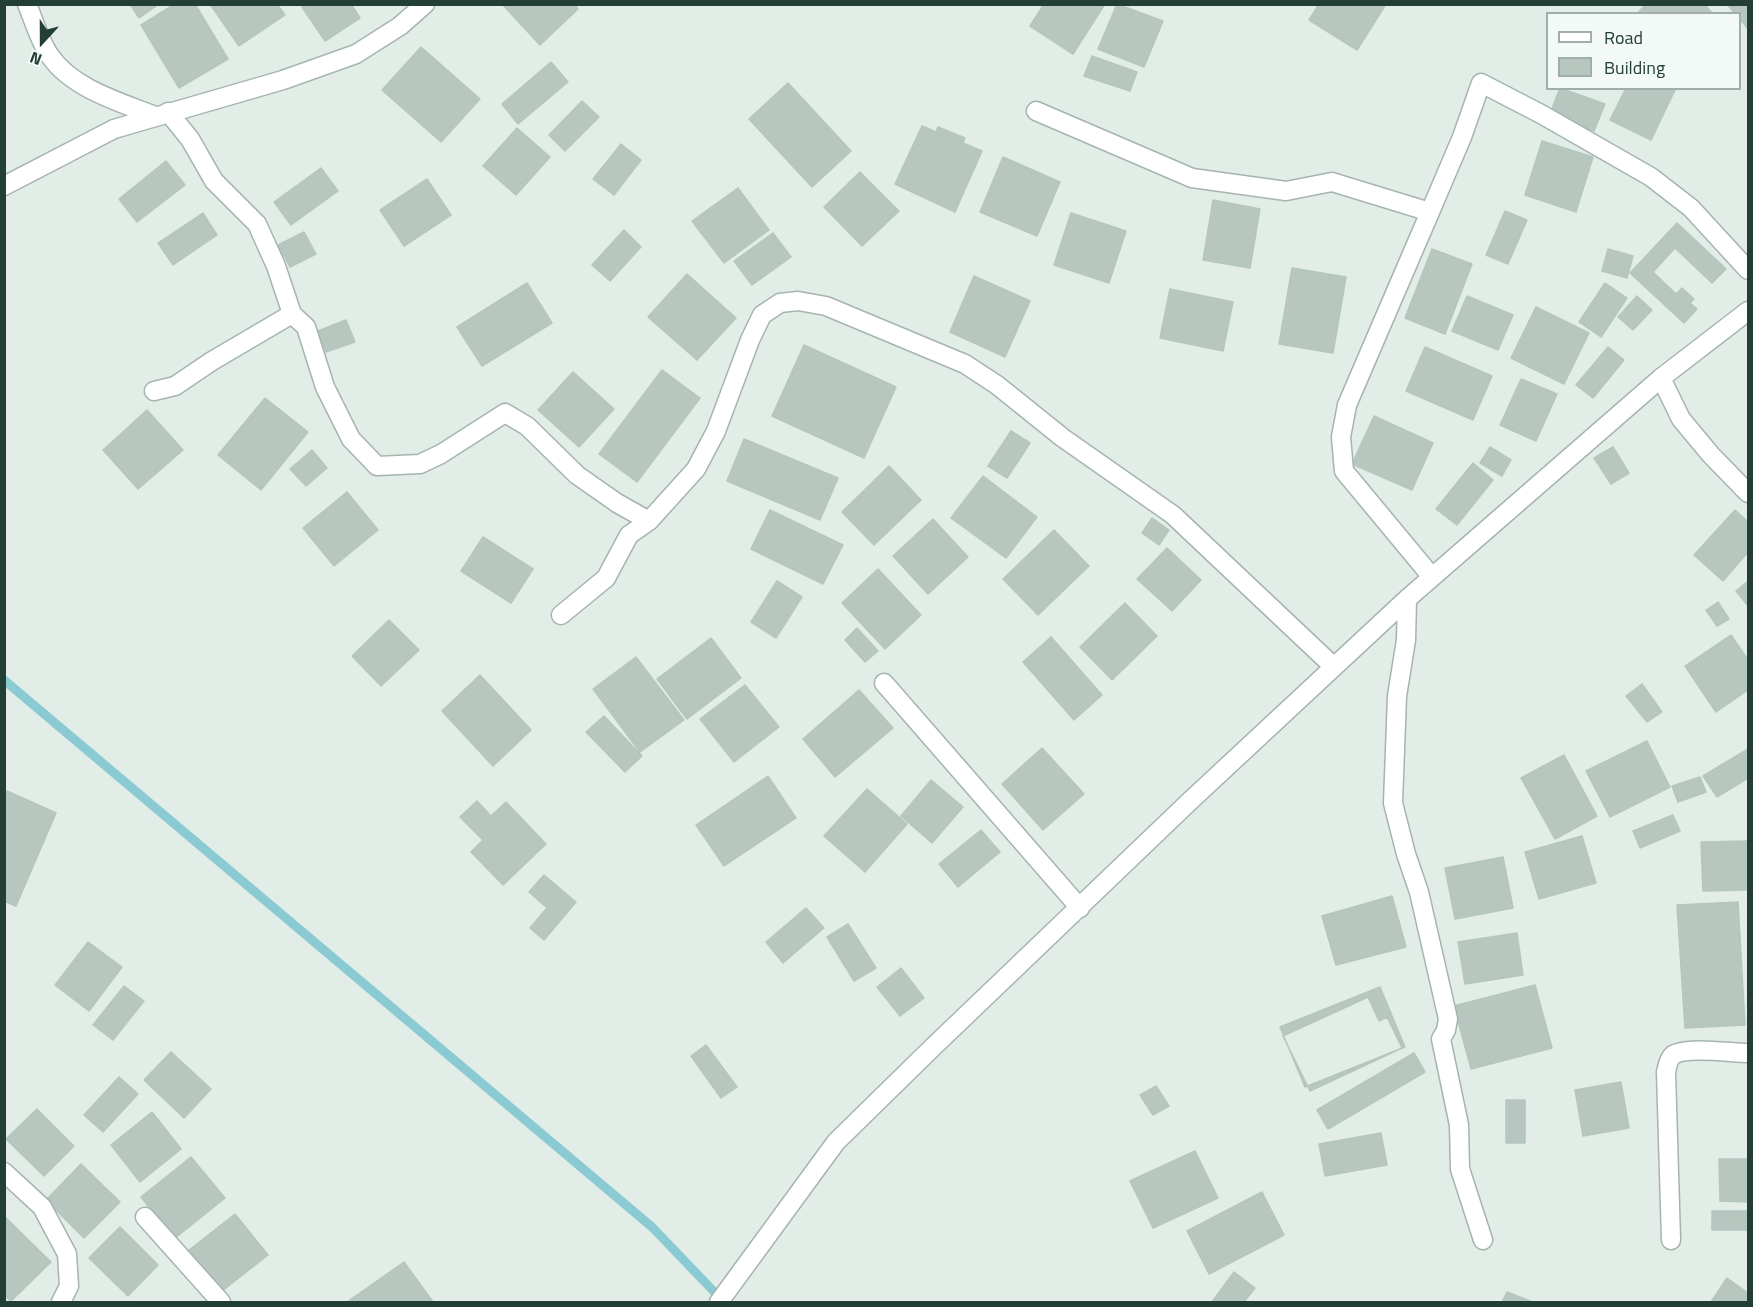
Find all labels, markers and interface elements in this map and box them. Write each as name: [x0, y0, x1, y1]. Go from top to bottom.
north arrow: [12, 12, 72, 72]
legend: [1546, 12, 1741, 90]
text: Road: [1604, 24, 1643, 51]
text: N: [26, 46, 45, 72]
text: Building: [1604, 54, 1665, 81]

